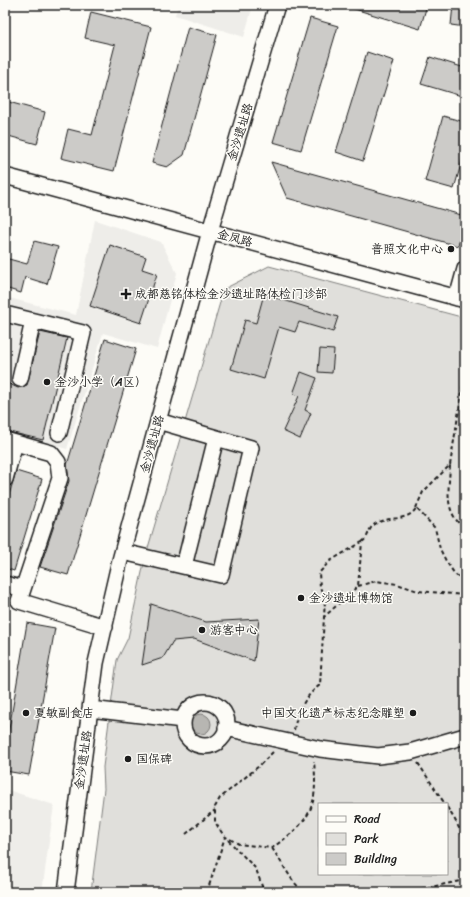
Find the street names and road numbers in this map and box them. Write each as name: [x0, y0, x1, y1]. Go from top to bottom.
street label: 金沙遗址路: [221, 100, 259, 164]
street label: 金凤路: [215, 223, 255, 253]
street label: 金沙遗址路: [134, 412, 170, 476]
street label: 金沙遗址路: [68, 729, 98, 791]

